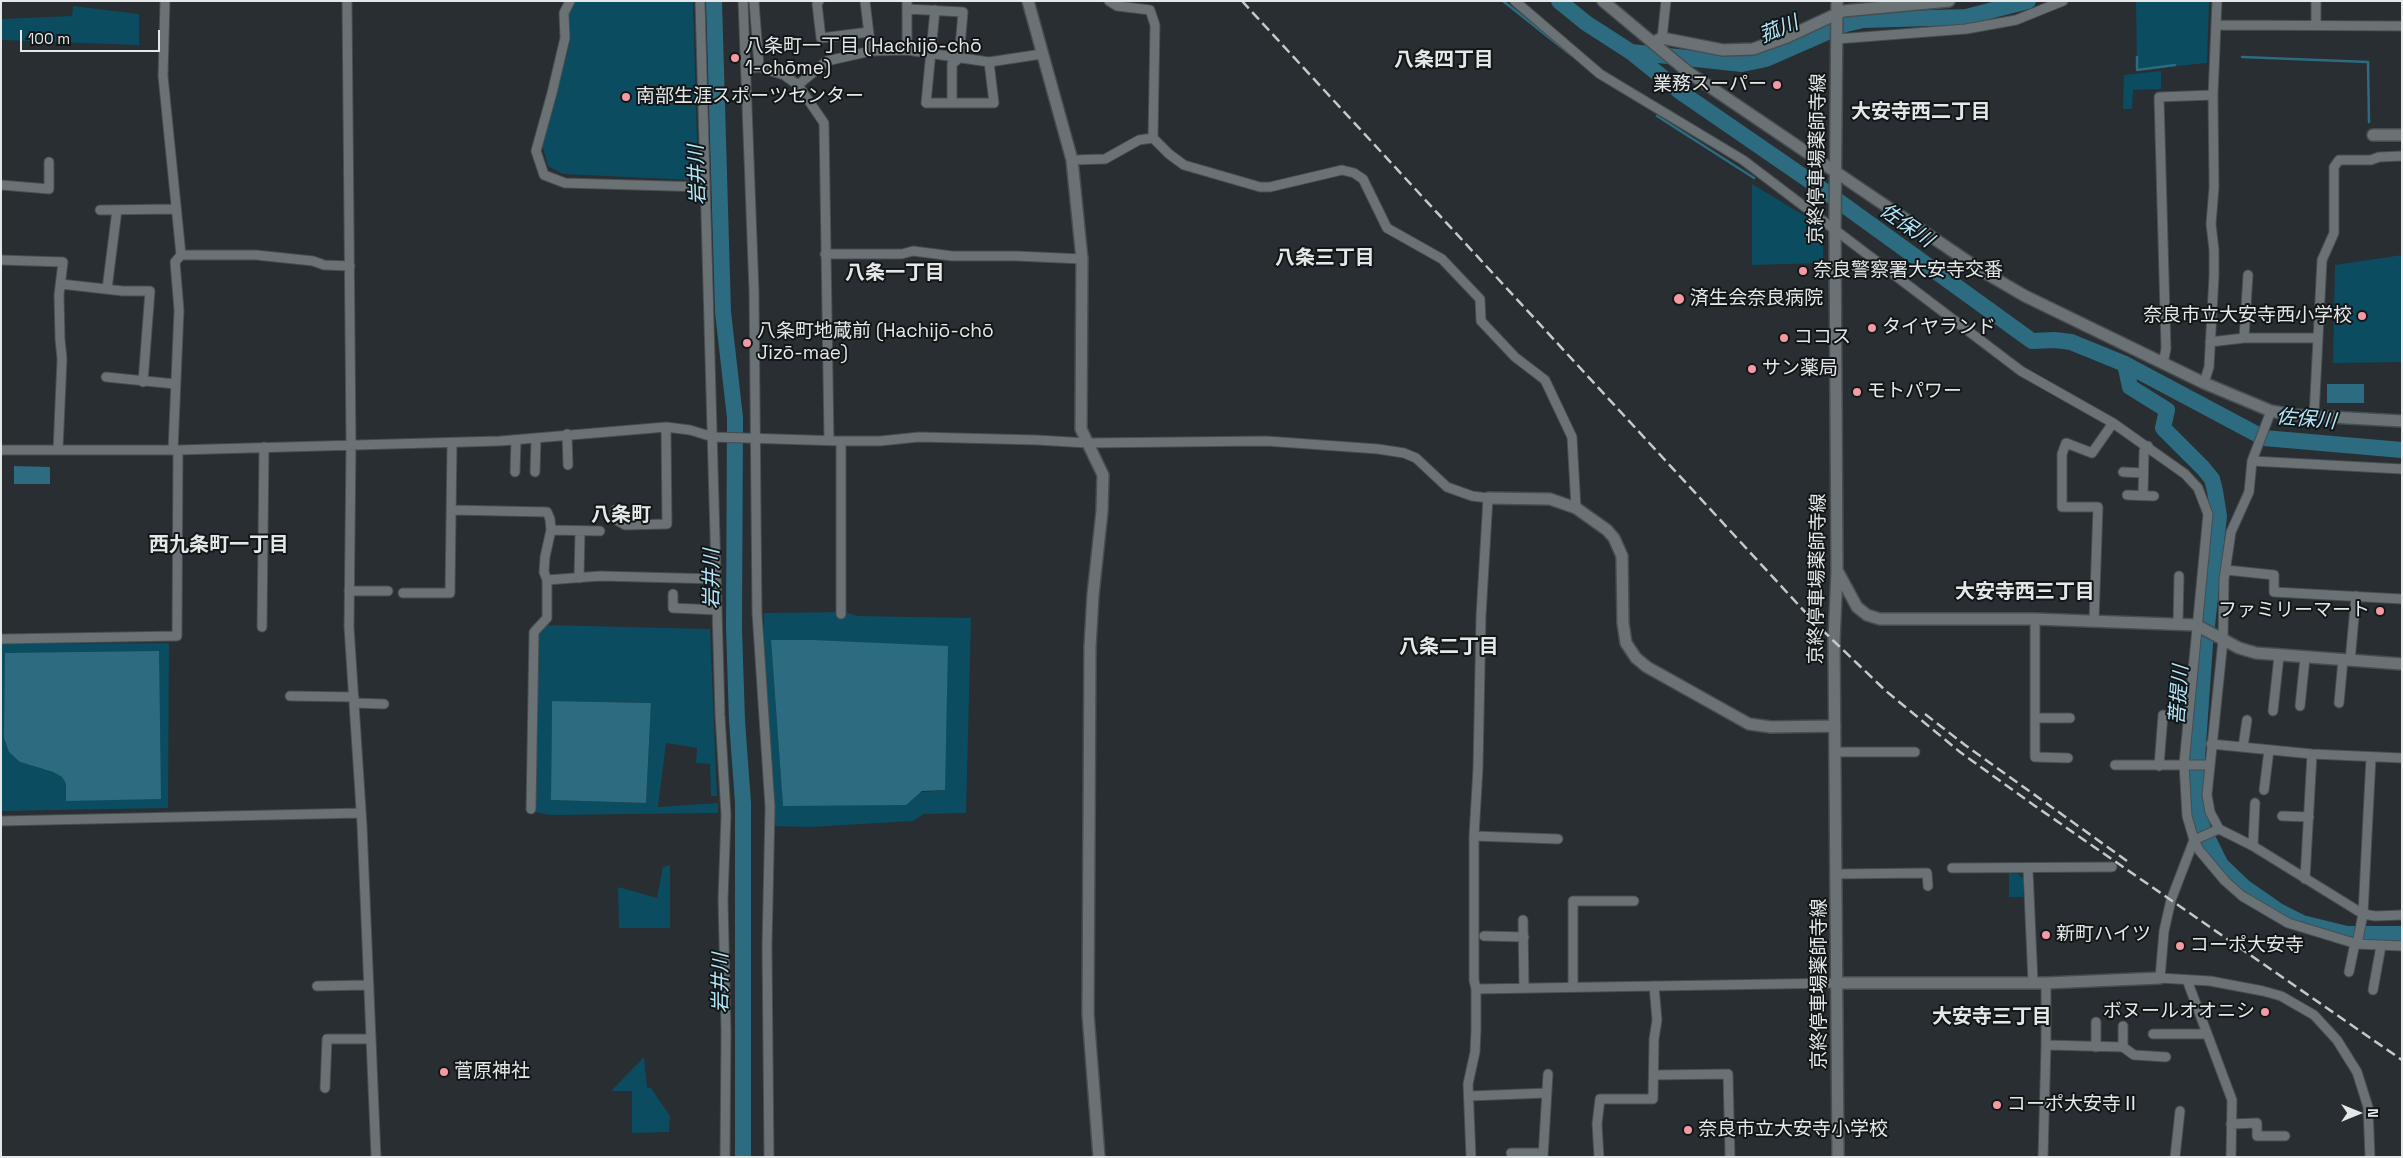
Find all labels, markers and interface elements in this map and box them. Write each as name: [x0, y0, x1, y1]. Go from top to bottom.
water label: 菰川: [1756, 11, 1802, 49]
scale bar: [22, 20, 162, 52]
text: 100 m: [28, 29, 70, 48]
place label: 八条町一丁目 (Hachijō-chō 1-chōme): [745, 36, 982, 80]
district label: 八条四丁目: [1394, 49, 1494, 73]
marker: 八条町一丁目 (Hachijō-chō 1-chōme): [729, 52, 741, 64]
street label: 京終停車場薬師寺線: [1805, 73, 1831, 245]
place label: 業務スーパー: [1653, 74, 1767, 96]
marker: 業務スーパー: [1771, 79, 1783, 91]
place label: 南部生涯スポーツセンター: [636, 86, 864, 108]
marker: 南部生涯スポーツセンター: [620, 91, 632, 103]
district label: 大安寺西二丁目: [1851, 101, 1991, 125]
water label: 岩井川: [685, 145, 711, 205]
water label: 佐保川: [1875, 199, 1937, 253]
district label: 八条三丁目: [1275, 247, 1375, 271]
place label: 奈良警察署大安寺交番: [1813, 260, 2003, 282]
district label: 八条一丁目: [845, 262, 945, 286]
marker: 奈良警察署大安寺交番: [1797, 265, 1809, 277]
place label: 済生会奈良病院: [1690, 288, 1823, 310]
marker: 済生会奈良病院: [1672, 292, 1686, 306]
place label: 奈良市立大安寺西小学校: [2143, 305, 2352, 327]
marker: 奈良市立大安寺西小学校: [2356, 310, 2368, 322]
place label: タイヤランド: [1882, 317, 1996, 339]
place label: 八条町地蔵前 (Hachijō-chō Jizō-mae): [757, 321, 994, 365]
marker: タイヤランド: [1866, 322, 1878, 334]
place label: ココス: [1794, 327, 1851, 349]
marker: ココス: [1778, 332, 1790, 344]
marker: 八条町地蔵前 (Hachijō-chō Jizō-mae): [741, 337, 753, 349]
place label: サン薬局: [1762, 358, 1838, 380]
marker: サン薬局: [1746, 363, 1758, 375]
place label: モトパワー: [1867, 381, 1962, 403]
marker: モトパワー: [1851, 386, 1863, 398]
water label: 佐保川: [2275, 405, 2337, 435]
street label: 京終停車場薬師寺線: [1805, 493, 1831, 665]
district label: 八条町: [591, 504, 651, 528]
district label: 西九条町一丁目: [149, 534, 289, 558]
water label: 岩井川: [701, 549, 725, 609]
district label: 大安寺西三丁目: [1955, 581, 2095, 605]
place label: ファミリーマート: [2218, 600, 2370, 622]
marker: ファミリーマート: [2374, 605, 2386, 617]
district label: 八条二丁目: [1399, 636, 1499, 660]
water label: 菩提川: [2166, 664, 2194, 726]
street label: 京終停車場薬師寺線: [1809, 899, 1831, 1069]
place label: 新町ハイツ: [2056, 924, 2151, 946]
marker: 新町ハイツ: [2040, 929, 2052, 941]
place label: コーポ大安寺: [2190, 935, 2304, 957]
marker: コーポ大安寺: [2174, 940, 2186, 952]
water label: 岩井川: [710, 953, 734, 1013]
place label: ボヌールオオニシ: [2103, 1001, 2255, 1023]
district label: 大安寺三丁目: [1932, 1006, 2052, 1030]
marker: ボヌールオオニシ: [2259, 1006, 2271, 1018]
place label: 菅原神社: [454, 1061, 530, 1083]
marker: 菅原神社: [438, 1066, 450, 1078]
north arrow: [2333, 1088, 2383, 1138]
place label: コーポ大安寺Ⅱ: [2007, 1094, 2140, 1116]
marker: コーポ大安寺Ⅱ: [1991, 1099, 2003, 1111]
text: N: [2364, 1108, 2382, 1118]
place label: 奈良市立大安寺小学校: [1698, 1119, 1888, 1141]
marker: 奈良市立大安寺小学校: [1682, 1124, 1694, 1136]

